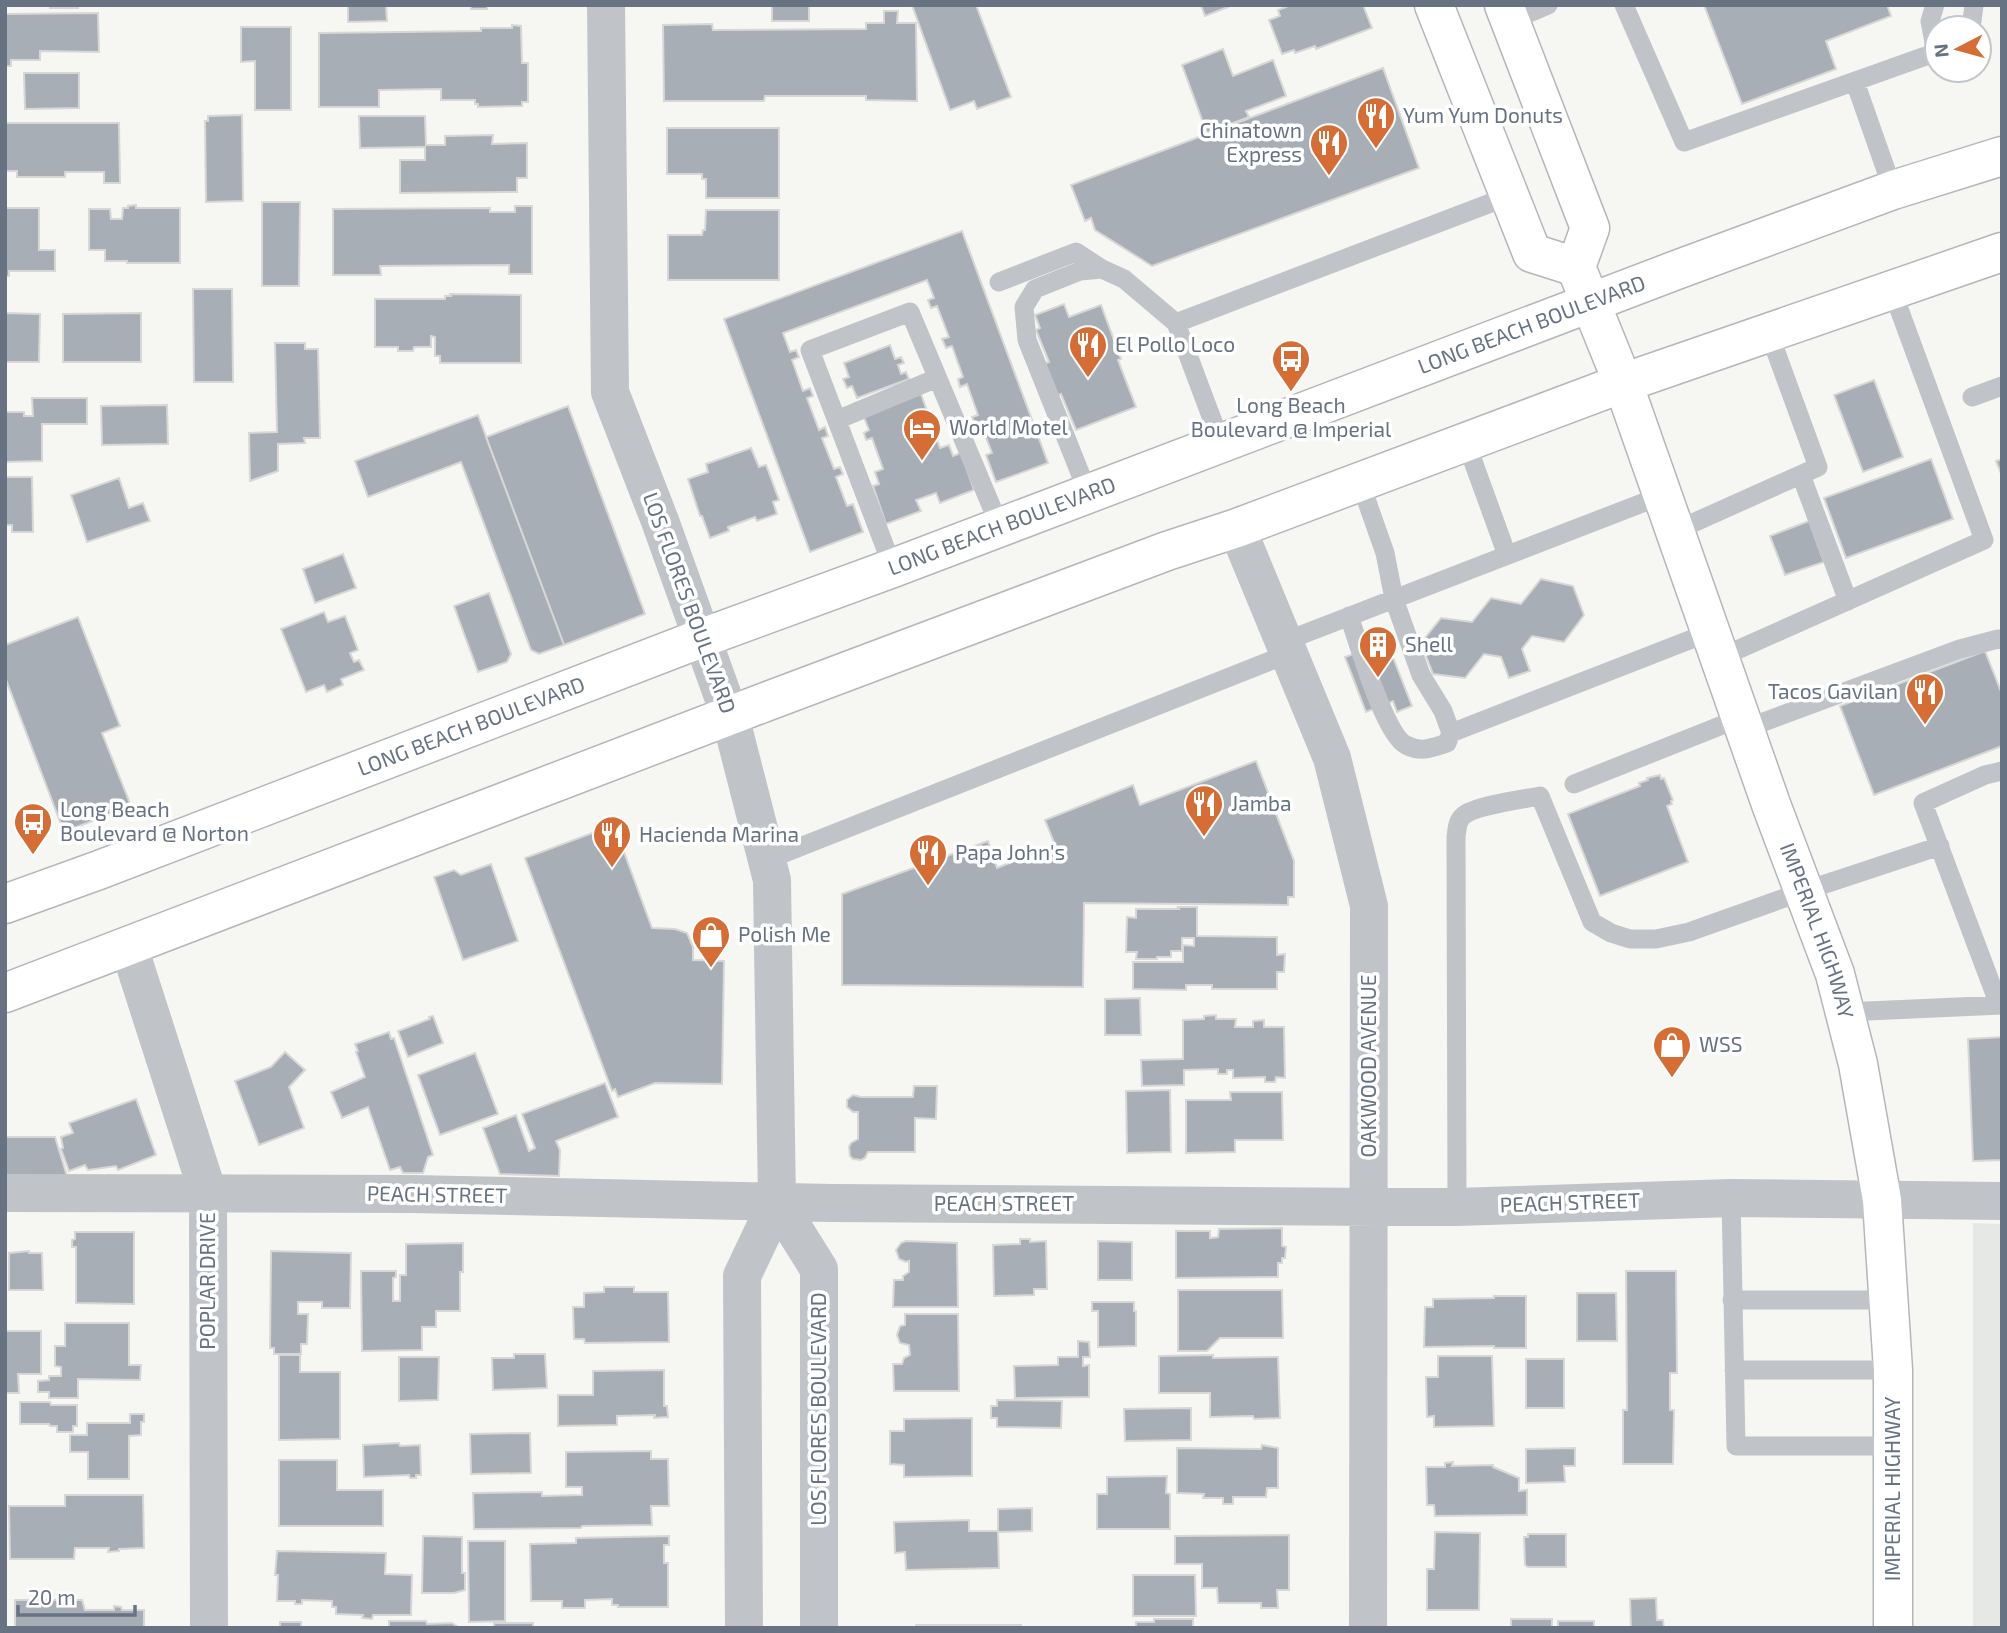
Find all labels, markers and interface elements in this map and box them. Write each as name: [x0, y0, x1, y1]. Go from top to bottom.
north arrow: [1923, 14, 1993, 84]
text: N: [1928, 43, 1953, 59]
restaurant icon: Yum Yum Donuts: [1355, 95, 1397, 150]
place label: Yum Yum Donuts: [1403, 102, 1563, 127]
place label: Chinatown Express: [1200, 117, 1302, 166]
restaurant icon: Chinatown Express: [1308, 122, 1350, 177]
street label: LONG BEACH BOULEVARD: [1414, 269, 1649, 378]
restaurant icon: El Pollo Loco: [1067, 324, 1109, 379]
place label: El Pollo Loco: [1115, 331, 1235, 356]
bus stop icon: Long Beach Boulevard @ Imperial: [1270, 338, 1312, 393]
place label: Long Beach Boulevard @ Imperial: [1191, 392, 1392, 441]
hotel icon: World Motel: [901, 407, 943, 462]
place label: World Motel: [949, 414, 1068, 439]
street label: LONG BEACH BOULEVARD: [884, 471, 1119, 580]
street label: LOS FLORES BOULEVARD: [639, 488, 742, 717]
building icon: Shell: [1357, 624, 1399, 679]
place label: Shell: [1405, 631, 1453, 656]
street label: LONG BEACH BOULEVARD: [354, 670, 588, 780]
restaurant icon: Tacos Gavilan: [1904, 671, 1946, 726]
place label: Tacos Gavilan: [1768, 678, 1898, 703]
restaurant icon: Jamba: [1183, 783, 1225, 838]
place label: Jamba: [1231, 790, 1292, 815]
place label: Long Beach Boulevard @ Norton: [60, 796, 249, 845]
bus stop icon: Long Beach Boulevard @ Norton: [12, 801, 54, 856]
restaurant icon: Hacienda Marina: [591, 814, 633, 869]
place label: Hacienda Marina: [639, 821, 799, 846]
restaurant icon: Papa John's: [907, 832, 949, 887]
place label: Papa John's: [955, 839, 1065, 864]
street label: IMPERIAL HIGHWAY: [1776, 839, 1860, 1021]
shop icon: Polish Me: [690, 914, 732, 969]
place label: Polish Me: [738, 921, 831, 946]
street label: OAKWOOD AVENUE: [1355, 975, 1380, 1157]
shop icon: WSS: [1651, 1024, 1693, 1079]
place label: WSS: [1699, 1031, 1742, 1056]
street label: PEACH STREET: [367, 1180, 507, 1207]
street label: PEACH STREET: [1499, 1187, 1641, 1216]
street label: PEACH STREET: [934, 1190, 1074, 1215]
street label: POPLAR DRIVE: [194, 1212, 219, 1350]
street label: LOS FLORES BOULEVARD: [805, 1292, 830, 1526]
street label: IMPERIAL HIGHWAY: [1879, 1397, 1904, 1581]
scale bar: [18, 1574, 135, 1618]
text: 20 m: [28, 1584, 76, 1609]

